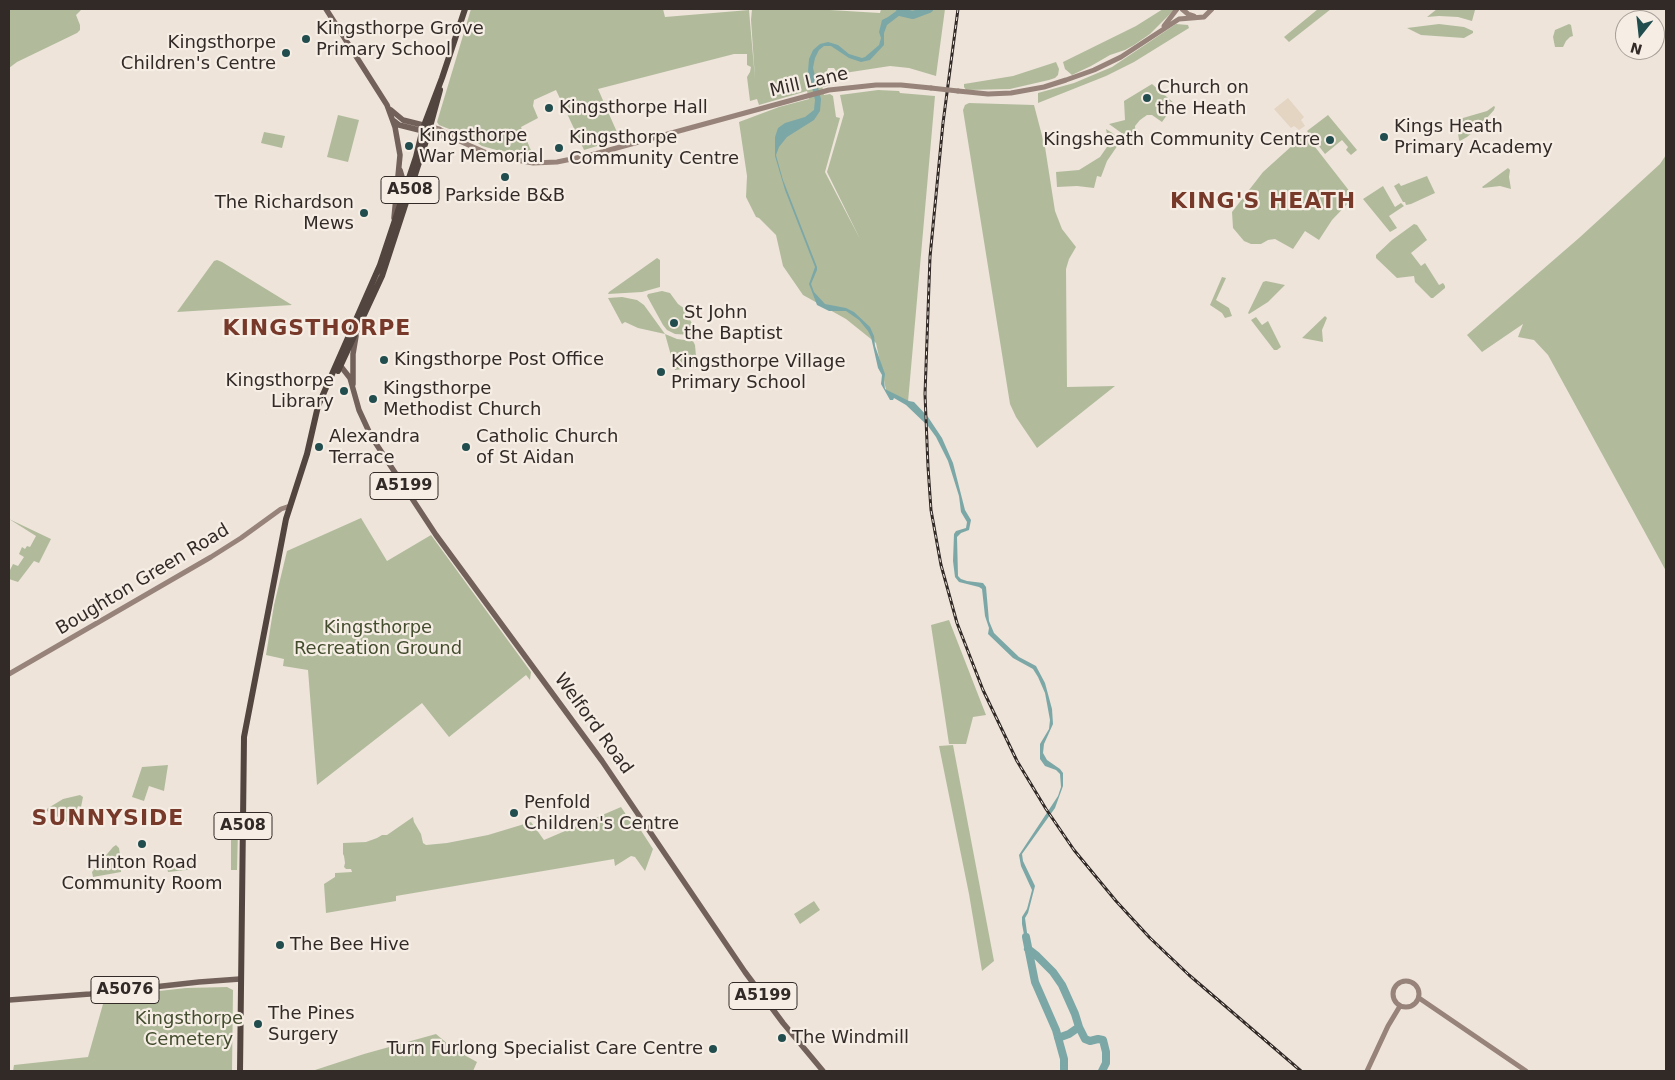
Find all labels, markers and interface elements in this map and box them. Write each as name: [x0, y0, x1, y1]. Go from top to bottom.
north arrow: [1615, 10, 1665, 60]
place label: Kingsthorpe Grove Primary School: [316, 18, 484, 60]
place label: Kingsthorpe Children's Centre: [121, 32, 276, 74]
marker: Kingsthorpe Grove Primary School: [300, 33, 312, 45]
text: N: [1628, 39, 1644, 58]
marker: Kingsthorpe Children's Centre: [280, 47, 292, 59]
street label: Mill Lane: [768, 64, 850, 102]
place label: Church on the Heath: [1157, 77, 1249, 120]
marker: Church on the Heath: [1141, 92, 1153, 104]
place label: Kingsthorpe Hall: [559, 97, 708, 119]
marker: Kingsthorpe Hall: [543, 102, 555, 114]
place label: Kings Heath Primary Academy: [1394, 116, 1553, 158]
place label: Kingsthorpe War Memorial: [419, 125, 543, 168]
place label: Kingsthorpe Community Centre: [569, 127, 739, 170]
place label: Kingsheath Community Centre: [1043, 129, 1320, 151]
marker: Kings Heath Primary Academy: [1378, 131, 1390, 143]
marker: Kingsheath Community Centre: [1324, 134, 1336, 146]
marker: Kingsthorpe War Memorial: [403, 140, 415, 152]
marker: Kingsthorpe Community Centre: [553, 142, 565, 154]
marker: Parkside B&B: [499, 171, 511, 183]
road number: A508: [381, 176, 439, 204]
place label: Parkside B&B: [445, 185, 565, 207]
district label: KING'S HEATH: [1168, 189, 1358, 215]
place label: The Richardson Mews: [215, 192, 354, 234]
marker: The Richardson Mews: [358, 207, 370, 219]
place label: St John the Baptist: [684, 302, 783, 344]
district label: KINGSTHORPE: [221, 316, 413, 342]
marker: St John the Baptist: [668, 317, 680, 329]
place label: Kingsthorpe Post Office: [394, 349, 604, 371]
place label: Kingsthorpe Village Primary School: [671, 351, 846, 394]
marker: Kingsthorpe Post Office: [378, 354, 390, 366]
marker: Kingsthorpe Village Primary School: [655, 366, 667, 378]
place label: Kingsthorpe Library: [226, 370, 334, 412]
place label: Kingsthorpe Methodist Church: [383, 378, 541, 420]
marker: Kingsthorpe Library: [338, 385, 350, 397]
marker: Kingsthorpe Methodist Church: [367, 393, 379, 405]
place label: Alexandra Terrace: [329, 426, 420, 468]
place label: Catholic Church of St Aidan: [476, 426, 618, 468]
marker: Alexandra Terrace: [313, 441, 325, 453]
marker: Catholic Church of St Aidan: [460, 441, 472, 453]
road number: A5199: [370, 472, 438, 500]
street label: Boughton Green Road: [52, 520, 234, 640]
park label: Kingsthorpe Recreation Ground: [294, 617, 462, 660]
street label: Welford Road: [549, 669, 637, 779]
place label: Penfold Children's Centre: [524, 792, 679, 834]
district label: SUNNYSIDE: [30, 806, 186, 832]
marker: Penfold Children's Centre: [508, 807, 520, 819]
road number: A508: [214, 812, 272, 839]
marker: Hinton Road Community Room: [136, 838, 148, 850]
place label: Hinton Road Community Room: [61, 852, 223, 894]
place label: The Bee Hive: [290, 934, 410, 956]
marker: The Bee Hive: [274, 939, 286, 951]
road number: A5076: [91, 976, 159, 1004]
road number: A5199: [729, 982, 797, 1009]
place label: The Pines Surgery: [268, 1003, 355, 1046]
park label: Kingsthorpe Cemetery: [135, 1008, 243, 1050]
marker: The Pines Surgery: [252, 1018, 264, 1030]
place label: The Windmill: [792, 1027, 909, 1049]
marker: The Windmill: [776, 1032, 788, 1044]
place label: Turn Furlong Specialist Care Centre: [387, 1038, 703, 1060]
marker: Turn Furlong Specialist Care Centre: [707, 1043, 719, 1055]

